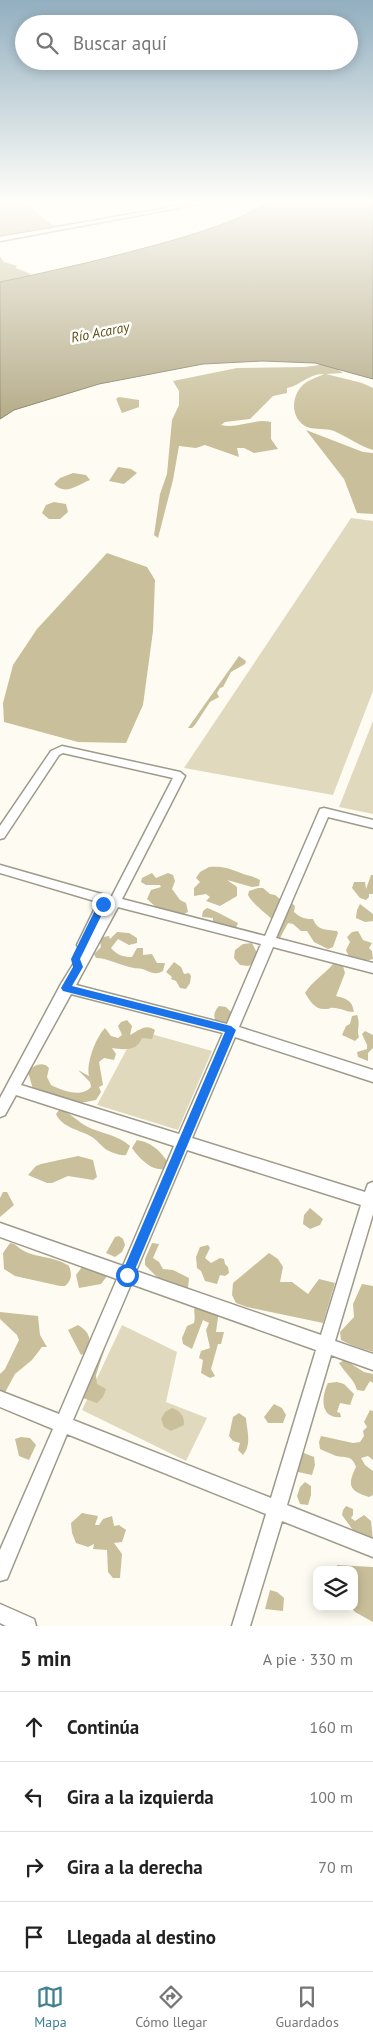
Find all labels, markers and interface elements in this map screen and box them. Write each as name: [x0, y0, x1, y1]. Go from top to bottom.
search box: [15, 15, 358, 70]
icon: search: [33, 29, 61, 57]
text: Buscar aquí: [73, 31, 167, 55]
water label: Río Acaray: [69, 317, 132, 346]
route end: [92, 893, 115, 916]
route start: [116, 1264, 139, 1287]
map controls: [313, 1566, 358, 1611]
button: layers: [313, 1566, 358, 1611]
text: 5 min: [20, 1645, 71, 1672]
text: A pie · 330 m: [263, 1649, 353, 1669]
icon: ahead: [20, 1713, 48, 1741]
text: Continúa: [67, 1715, 139, 1739]
text: 160 m: [310, 1717, 353, 1737]
icon: left: [20, 1783, 48, 1811]
text: Gira a la izquierda: [67, 1785, 214, 1809]
text: 100 m: [310, 1787, 353, 1807]
icon: right: [20, 1853, 48, 1881]
text: Gira a la derecha: [67, 1855, 203, 1879]
text: 70 m: [318, 1857, 353, 1877]
icon: arrive: [20, 1923, 48, 1951]
text: Llegada al destino: [67, 1925, 216, 1949]
tab: Mapa: [34, 1983, 67, 2031]
tab: Cómo llegar: [135, 1983, 207, 2031]
tab: Guardados: [276, 1983, 339, 2031]

